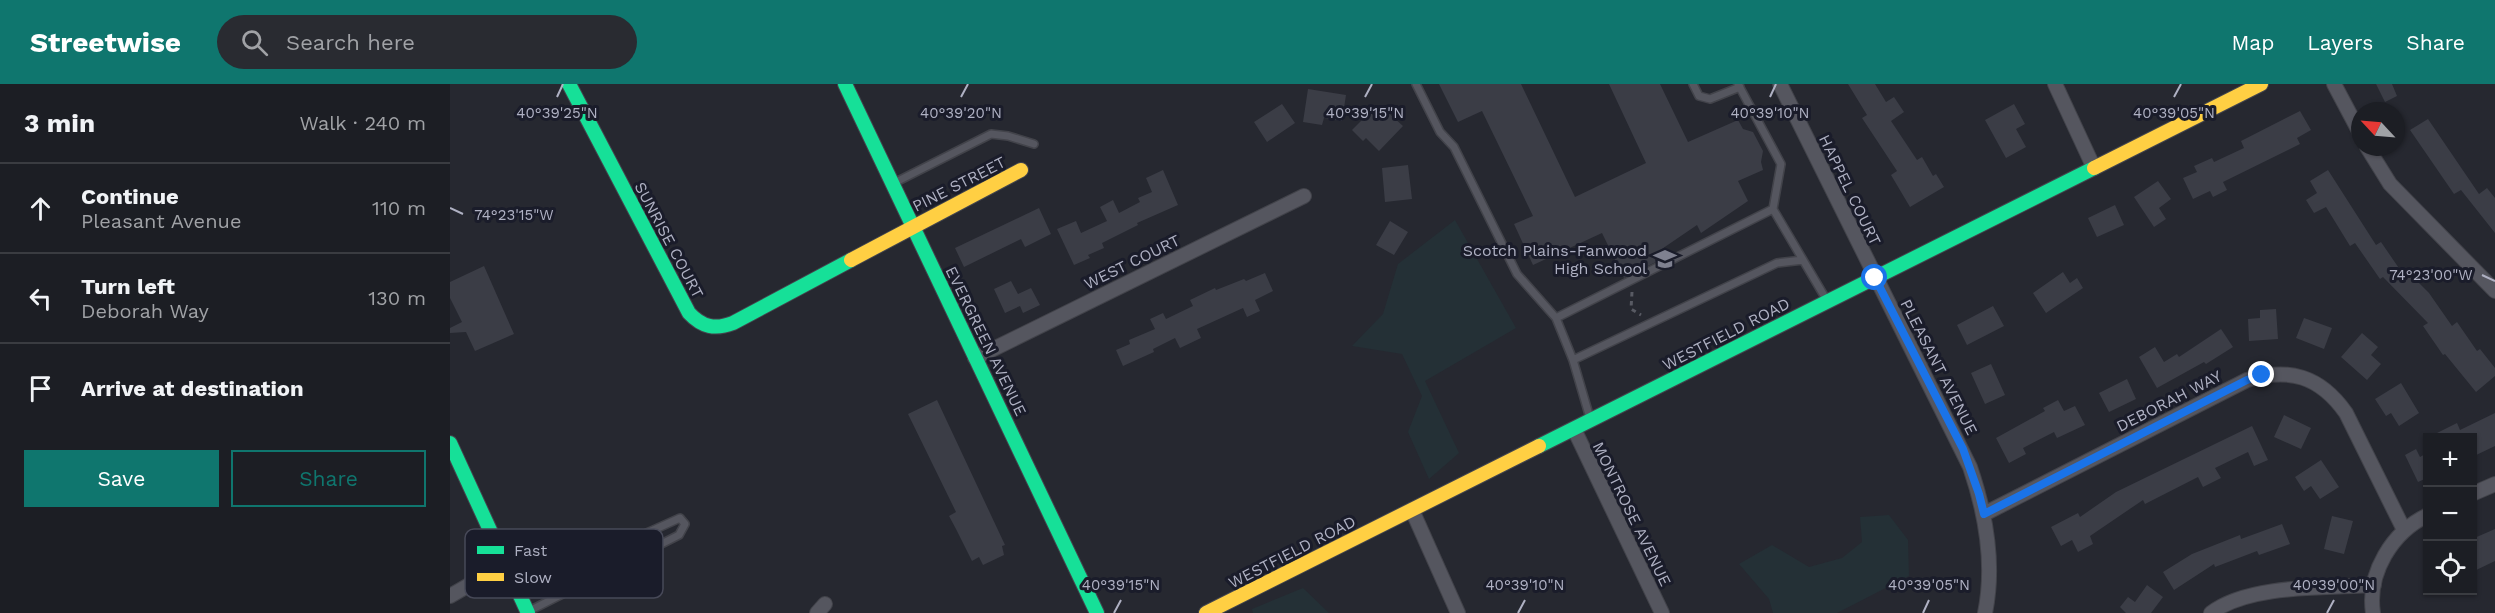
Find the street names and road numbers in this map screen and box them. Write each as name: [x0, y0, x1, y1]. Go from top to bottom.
street label: HAPPEL COURT: [1815, 132, 1885, 249]
street label: PINE STREET: [909, 152, 1009, 216]
street label: SUNRISE COURT: [630, 179, 708, 302]
street label: WEST COURT: [1081, 230, 1183, 293]
street label: EVERGREEN AVENUE: [942, 263, 1030, 419]
street label: WESTFIELD ROAD: [1659, 294, 1793, 374]
street label: PLEASANT AVENUE: [1897, 296, 1981, 438]
street label: DEBORAH WAY: [2113, 366, 2225, 436]
street label: MONTROSE AVENUE: [1589, 439, 1675, 589]
street label: WESTFIELD ROAD: [1225, 512, 1359, 592]

